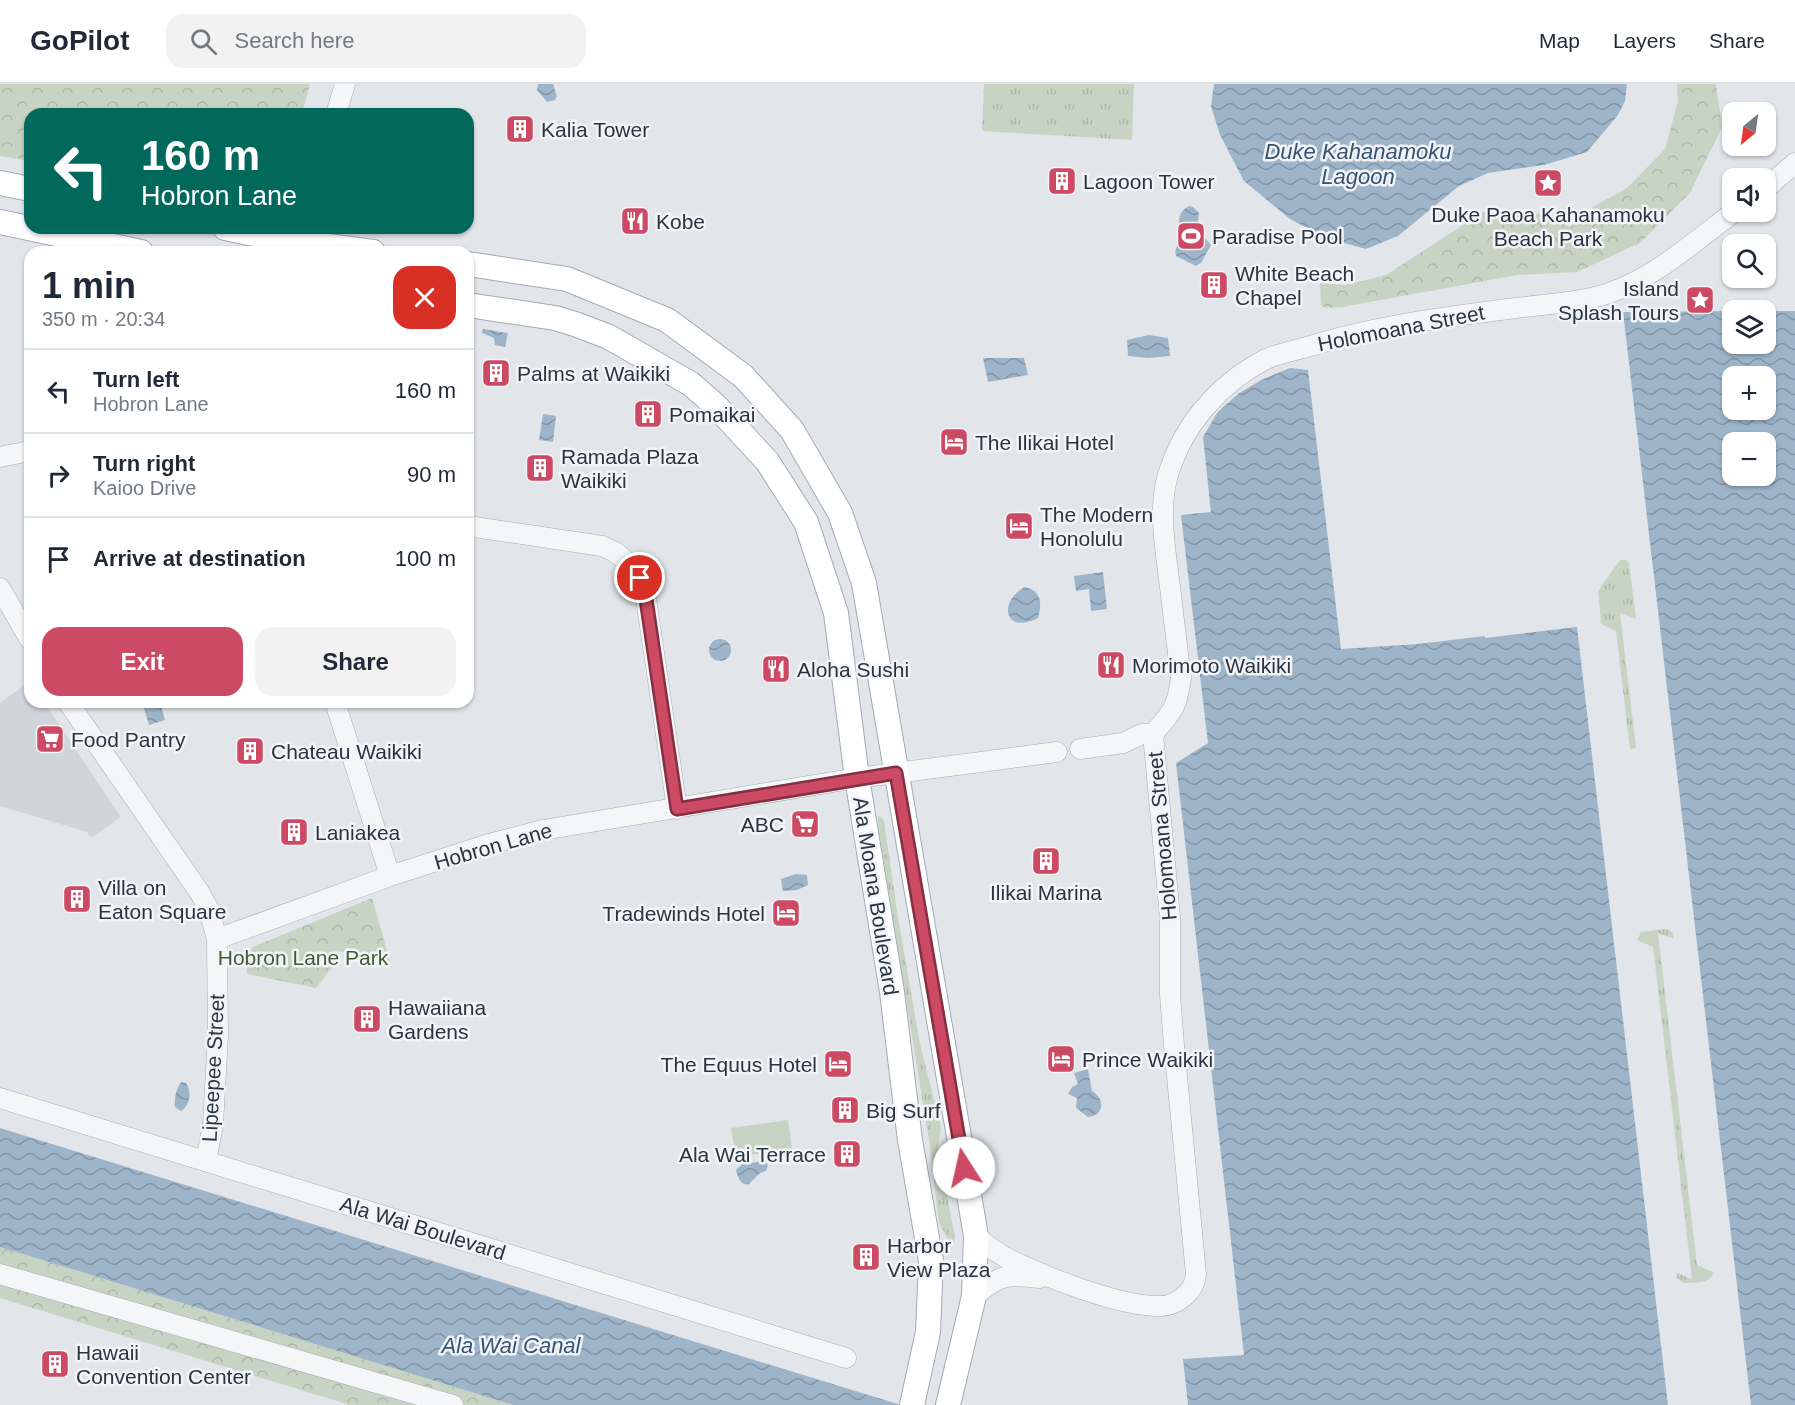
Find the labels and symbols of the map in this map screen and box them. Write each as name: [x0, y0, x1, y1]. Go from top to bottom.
north arrow: [1722, 102, 1776, 156]
building icon: Kalia Tower: [504, 113, 536, 145]
place label: Kalia Tower: [541, 118, 649, 141]
water label: Duke Kahanamoku Lagoon: [1264, 139, 1452, 189]
building icon: Lagoon Tower: [1046, 165, 1078, 197]
place icon: Duke Paoa Kahanamoku Beach Park: [1532, 167, 1564, 199]
place label: Lagoon Tower: [1083, 170, 1215, 193]
place label: Duke Paoa Kahanamoku Beach Park: [1431, 203, 1665, 250]
restaurant icon: Kobe: [619, 205, 651, 237]
place label: Kobe: [656, 210, 705, 233]
sports icon: Paradise Pool: [1175, 220, 1207, 252]
place label: Paradise Pool: [1212, 225, 1343, 248]
place label: White Beach Chapel: [1235, 262, 1354, 309]
building icon: White Beach Chapel: [1198, 269, 1230, 301]
place label: Island Splash Tours: [1558, 277, 1679, 324]
place icon: Island Splash Tours: [1684, 284, 1716, 316]
street label: Holomoana Street: [1316, 301, 1486, 355]
building icon: Palms at Waikiki: [480, 357, 512, 389]
place label: Palms at Waikiki: [517, 362, 670, 385]
building icon: Pomaikai: [632, 398, 664, 430]
place label: Pomaikai: [669, 403, 755, 426]
hotel icon: The Ilikai Hotel: [938, 426, 970, 458]
place label: The Ilikai Hotel: [975, 431, 1114, 454]
place label: Ramada Plaza Waikiki: [561, 445, 699, 492]
building icon: Ramada Plaza Waikiki: [524, 452, 556, 484]
place label: The Modern Honolulu: [1040, 503, 1153, 550]
hotel icon: The Modern Honolulu: [1003, 510, 1035, 542]
pin: [614, 552, 665, 603]
restaurant icon: Morimoto Waikiki: [1095, 649, 1127, 681]
restaurant icon: Aloha Sushi: [760, 653, 792, 685]
place label: Morimoto Waikiki: [1132, 654, 1291, 677]
place label: Aloha Sushi: [797, 658, 909, 681]
supermarket icon: Food Pantry: [34, 723, 66, 755]
place label: Food Pantry: [71, 728, 186, 751]
building icon: Chateau Waikiki: [234, 735, 266, 767]
place label: Chateau Waikiki: [271, 740, 422, 763]
street label: Holomoana Street: [1143, 751, 1181, 921]
street label: Ala Moana Boulevard: [849, 795, 903, 997]
supermarket icon: ABC: [789, 808, 821, 840]
place label: ABC: [741, 813, 784, 836]
building icon: Laniakea: [278, 816, 310, 848]
street label: Hobron Lane: [431, 818, 555, 874]
place label: Laniakea: [315, 821, 401, 844]
building icon: Ilikai Marina: [1030, 845, 1062, 877]
place label: Villa on Eaton Square: [98, 876, 226, 923]
place label: Ilikai Marina: [990, 881, 1102, 904]
building icon: Villa on Eaton Square: [61, 883, 93, 915]
hotel icon: Tradewinds Hotel: [770, 897, 802, 929]
place label: Tradewinds Hotel: [602, 902, 765, 925]
park label: Hobron Lane Park: [218, 946, 389, 969]
street label: Lipeepee Street: [198, 993, 228, 1143]
place label: Hawaiiana Gardens: [388, 996, 486, 1043]
building icon: Hawaiiana Gardens: [351, 1003, 383, 1035]
hotel icon: Prince Waikiki: [1045, 1043, 1077, 1075]
hotel icon: The Equus Hotel: [822, 1048, 854, 1080]
place label: Prince Waikiki: [1082, 1048, 1213, 1071]
place label: The Equus Hotel: [661, 1053, 817, 1076]
building icon: Big Surf: [829, 1094, 861, 1126]
place label: Big Surf: [866, 1099, 941, 1122]
position arrow: [932, 1136, 996, 1200]
building icon: Ala Wai Terrace: [831, 1138, 863, 1170]
place label: Ala Wai Terrace: [679, 1143, 826, 1166]
street label: Ala Wai Boulevard: [337, 1192, 509, 1264]
place label: Harbor View Plaza: [887, 1234, 991, 1281]
building icon: Harbor View Plaza: [850, 1241, 882, 1273]
water label: Ala Wai Canal: [440, 1333, 582, 1358]
place label: Hawaii Convention Center: [76, 1341, 251, 1388]
building icon: Hawaii Convention Center: [39, 1348, 71, 1380]

